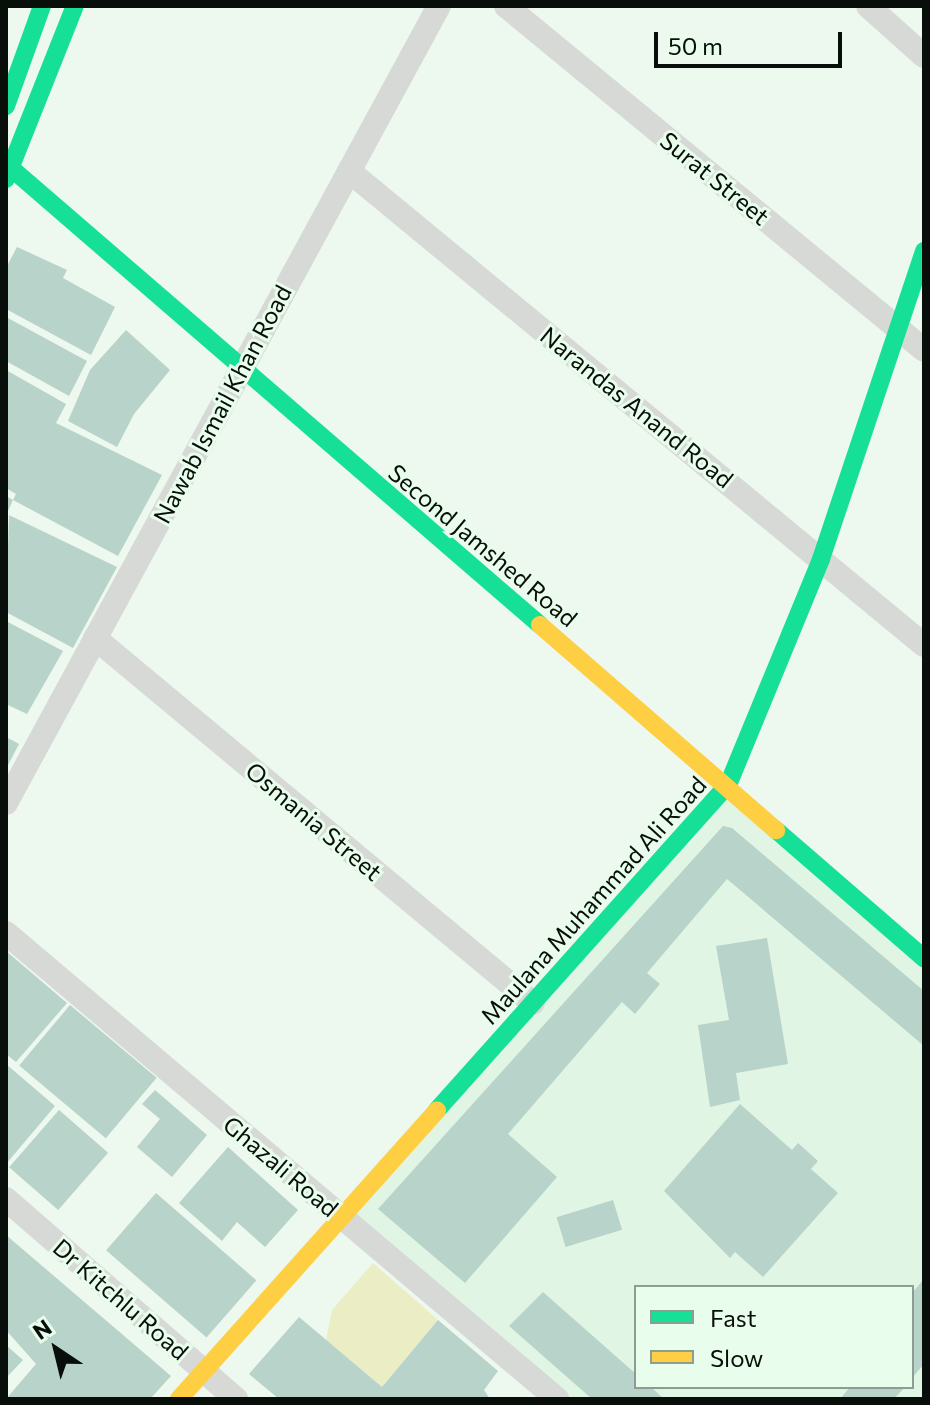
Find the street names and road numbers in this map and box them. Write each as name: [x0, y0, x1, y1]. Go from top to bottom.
street label: Surat Street: [655, 125, 775, 231]
street label: Nawab Ismail Khan Road: [147, 280, 297, 528]
street label: Narandas Anand Road: [535, 320, 739, 494]
street label: Second Jamshed Road: [383, 458, 583, 632]
street label: Osmania Street: [240, 756, 388, 886]
street label: Maulana Muhammad Ali Road: [474, 770, 712, 1030]
street label: Ghazali Road: [218, 1110, 344, 1222]
street label: Dr Kitchlu Road: [48, 1233, 194, 1365]

